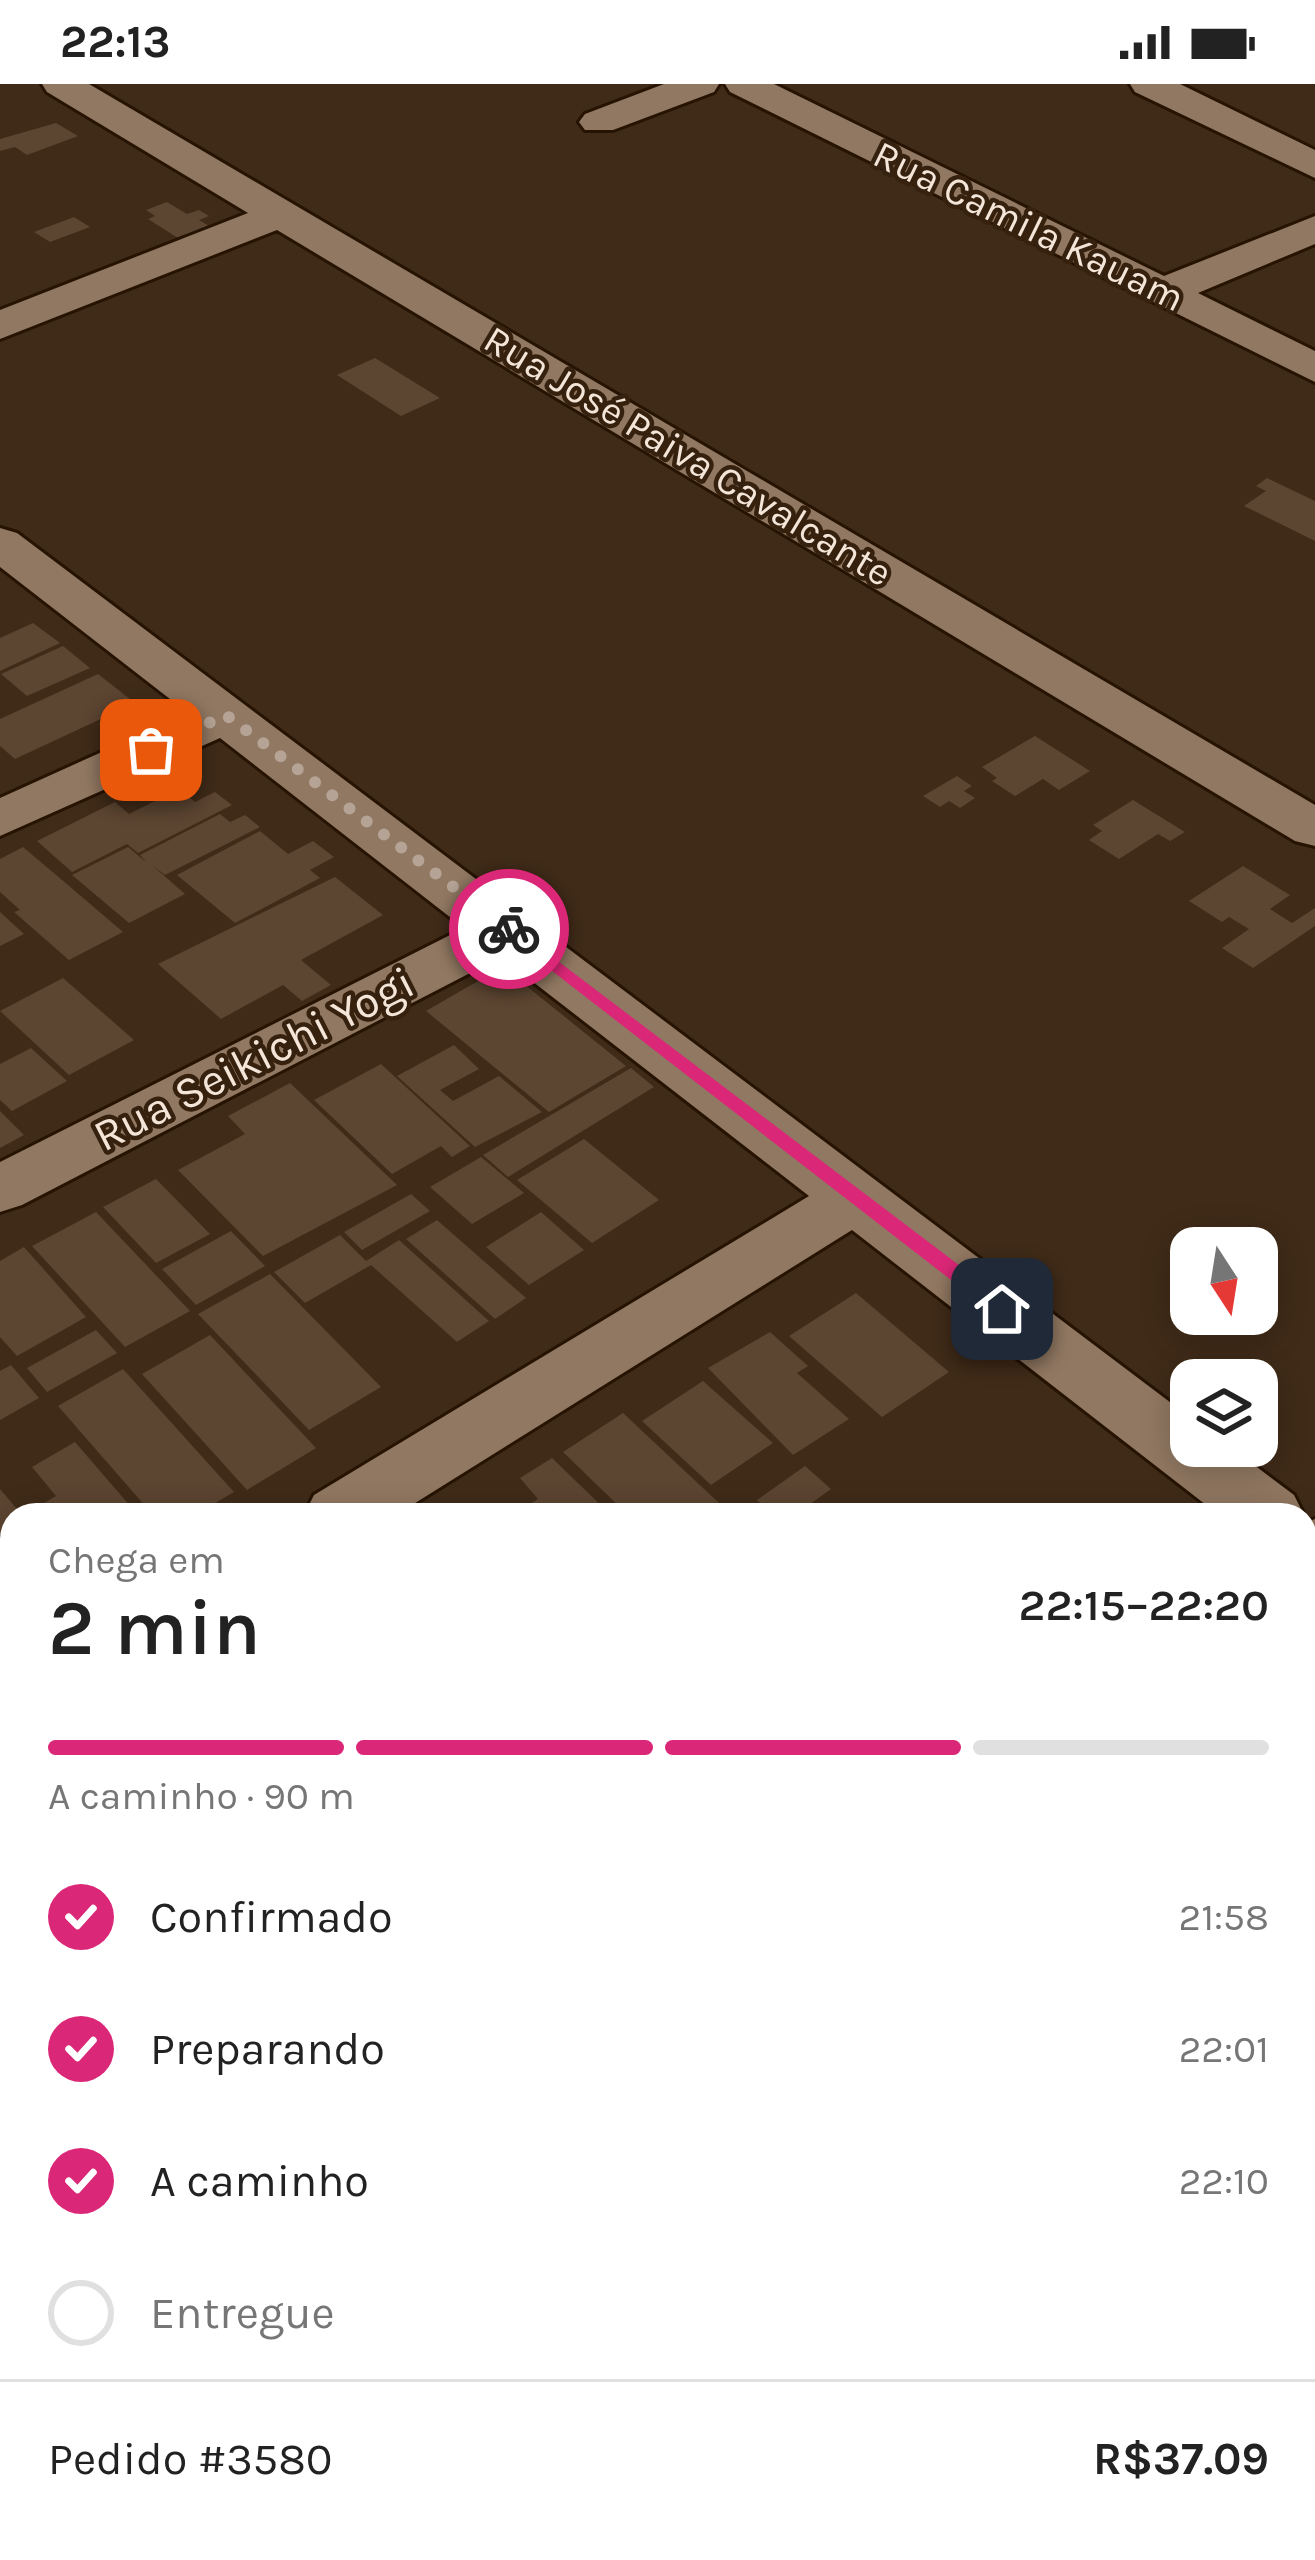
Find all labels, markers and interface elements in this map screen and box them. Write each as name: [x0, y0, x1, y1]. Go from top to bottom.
text: 22:13: [60, 16, 171, 68]
street label: Rua Camila Kauam: [866, 131, 1192, 321]
street label: Rua José Paiva Cavalcante: [476, 316, 900, 596]
pin: [100, 699, 202, 801]
icon: bag: [118, 717, 184, 783]
courier: [449, 869, 569, 989]
icon: bike: [476, 896, 542, 962]
street label: Rua Seikichi Yogi: [85, 956, 423, 1163]
north arrow: [1170, 1227, 1278, 1335]
map controls: [1170, 1227, 1278, 1467]
pin: [951, 1258, 1053, 1360]
icon: home: [969, 1276, 1035, 1342]
button: layers: [1170, 1359, 1278, 1467]
text: Chega em: [48, 1537, 225, 1583]
text: 22:15–22:20: [1018, 1579, 1269, 1631]
text: 2 min: [48, 1582, 261, 1674]
text: A caminho · 90 m: [48, 1773, 355, 1819]
icon: check: [48, 1884, 114, 1950]
text: Confirmado: [150, 1891, 393, 1943]
text: 21:58: [1179, 1894, 1269, 1940]
icon: check: [48, 2016, 114, 2082]
text: Preparando: [150, 2023, 385, 2075]
text: 22:01: [1179, 2026, 1269, 2072]
icon: check: [48, 2148, 114, 2214]
text: A caminho: [150, 2155, 369, 2207]
text: 22:10: [1179, 2158, 1269, 2204]
text: Entregue: [150, 2287, 335, 2339]
text: Pedido #3580: [48, 2433, 333, 2485]
text: R$37.09: [1093, 2433, 1269, 2485]

